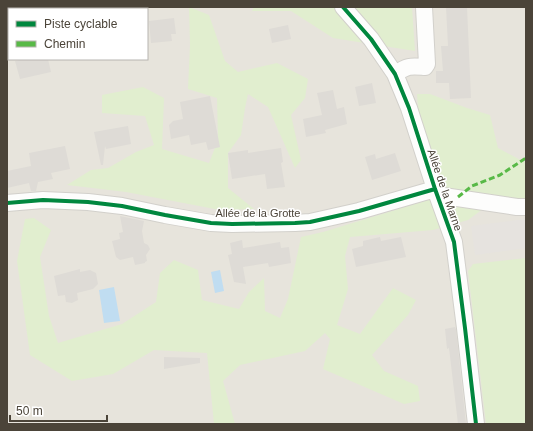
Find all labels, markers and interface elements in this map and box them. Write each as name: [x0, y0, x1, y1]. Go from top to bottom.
legend: [8, 8, 148, 60]
text: Piste cyclable: [44, 17, 118, 31]
text: Chemin: [44, 37, 85, 51]
street label: Allée de la Marne: [425, 148, 465, 232]
street label: Allée de la Grotte: [216, 207, 301, 219]
scale bar: [10, 397, 107, 423]
text: 50 m: [16, 404, 43, 418]

